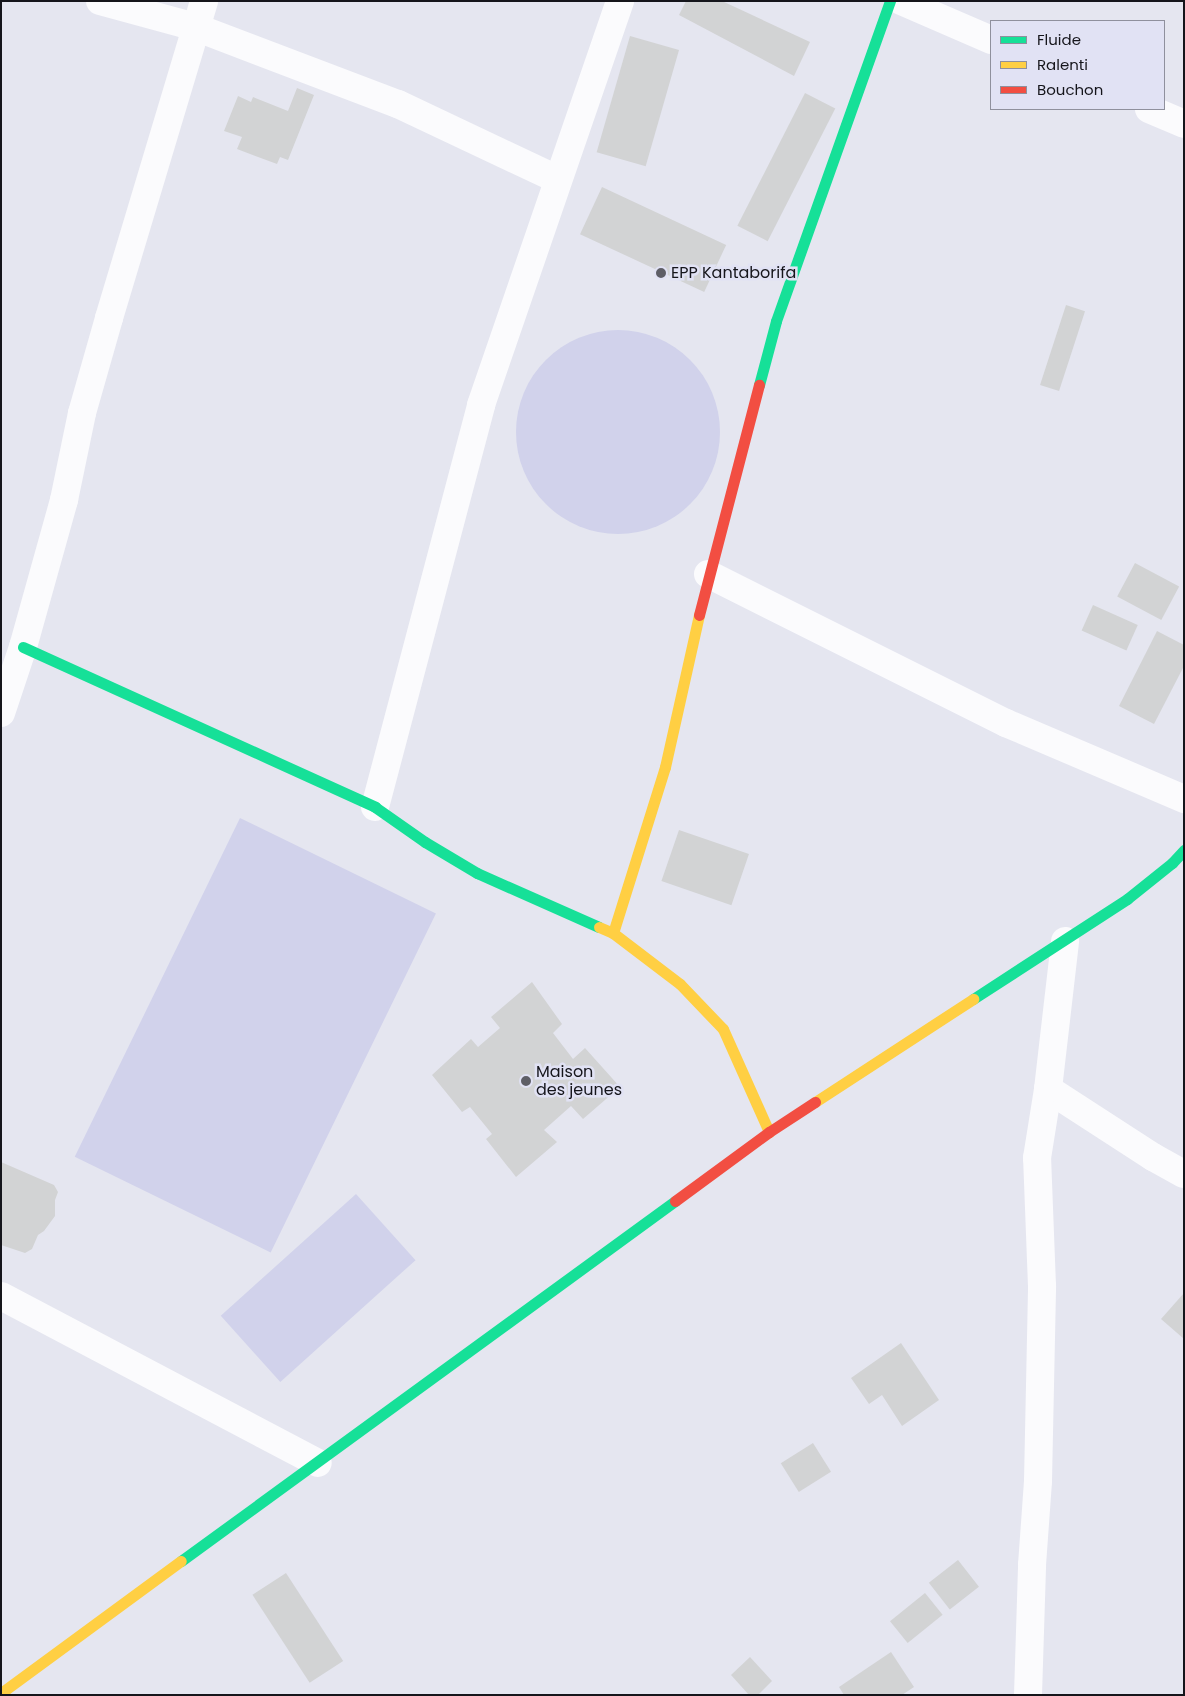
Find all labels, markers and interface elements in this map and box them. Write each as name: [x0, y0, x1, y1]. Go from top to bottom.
legend: [990, 20, 1165, 110]
text: Fluide: [1037, 29, 1081, 50]
text: Ralenti: [1037, 54, 1088, 75]
text: Bouchon: [1037, 79, 1103, 100]
place label: EPP Kantaborifa: [671, 263, 796, 283]
marker: EPP Kantaborifa: [655, 267, 667, 279]
place label: Maison des jeunes: [536, 1062, 622, 1100]
marker: Maison des jeunes: [520, 1075, 532, 1087]

